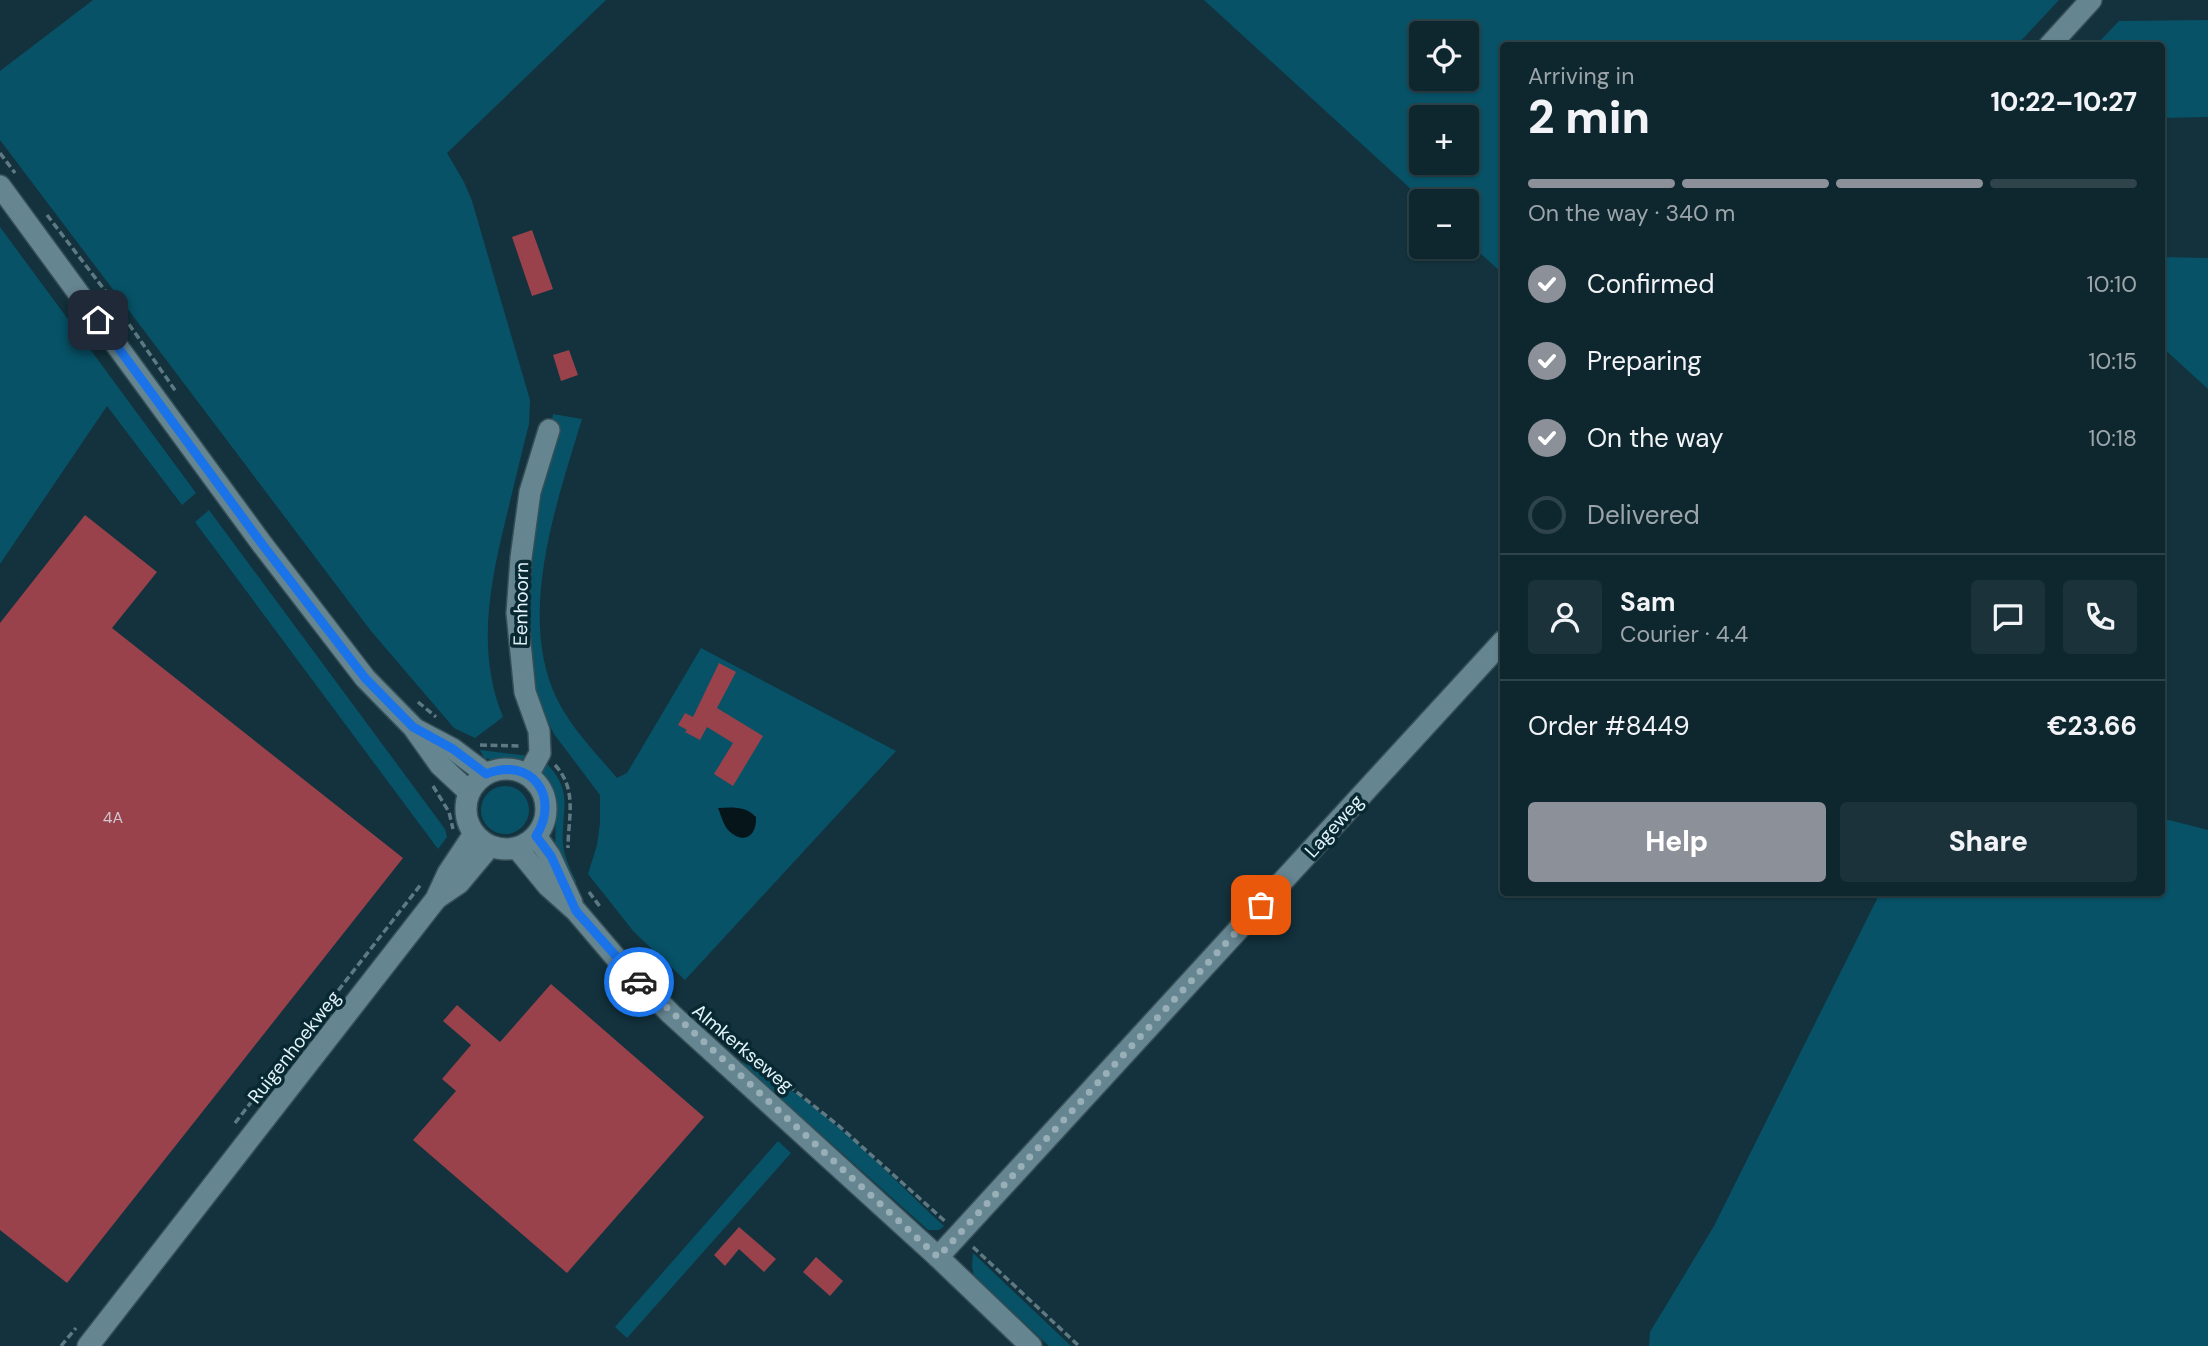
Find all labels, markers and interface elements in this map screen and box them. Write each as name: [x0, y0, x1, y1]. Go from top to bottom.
map controls: [1409, 21, 1479, 259]
button: locate: [1409, 21, 1479, 91]
text: Arriving in: [1528, 61, 1634, 91]
text: 10:22–10:27: [1991, 85, 2137, 119]
text: 2 min: [1528, 87, 1650, 147]
button: +: [1409, 105, 1479, 175]
button: −: [1409, 189, 1479, 259]
text: On the way · 340 m: [1528, 198, 1735, 228]
icon: check: [1528, 265, 1566, 303]
text: Confirmed: [1587, 267, 1714, 301]
text: 10:10: [2087, 269, 2137, 299]
pin: [68, 290, 128, 350]
icon: home: [79, 301, 117, 339]
icon: check: [1528, 342, 1566, 380]
text: Preparing: [1587, 344, 1702, 378]
text: 10:15: [2088, 346, 2137, 376]
icon: check: [1528, 419, 1566, 457]
text: On the way: [1587, 421, 1723, 455]
text: 10:18: [2088, 423, 2137, 453]
text: Delivered: [1587, 498, 1700, 532]
street label: Eenhoorn: [508, 562, 534, 646]
button: person: [1528, 580, 1602, 654]
button: chat: [1971, 580, 2045, 654]
button: phone: [2063, 580, 2137, 654]
text: Sam: [1620, 585, 1675, 619]
text: Courier · 4.4: [1620, 619, 1748, 649]
text: Order #8449: [1528, 709, 1689, 743]
text: €23.66: [2047, 709, 2137, 743]
street label: Lageweg: [1299, 789, 1369, 863]
button: Help: [1528, 802, 1826, 882]
button: Share: [1840, 802, 2137, 882]
house number: 4A: [103, 807, 124, 828]
pin: [1231, 875, 1291, 935]
icon: bag: [1242, 886, 1280, 924]
courier: [604, 947, 674, 1017]
icon: car: [620, 963, 658, 1001]
street label: Ruigenhoekweg: [242, 985, 346, 1109]
street label: Almkerkseweg: [687, 998, 799, 1098]

